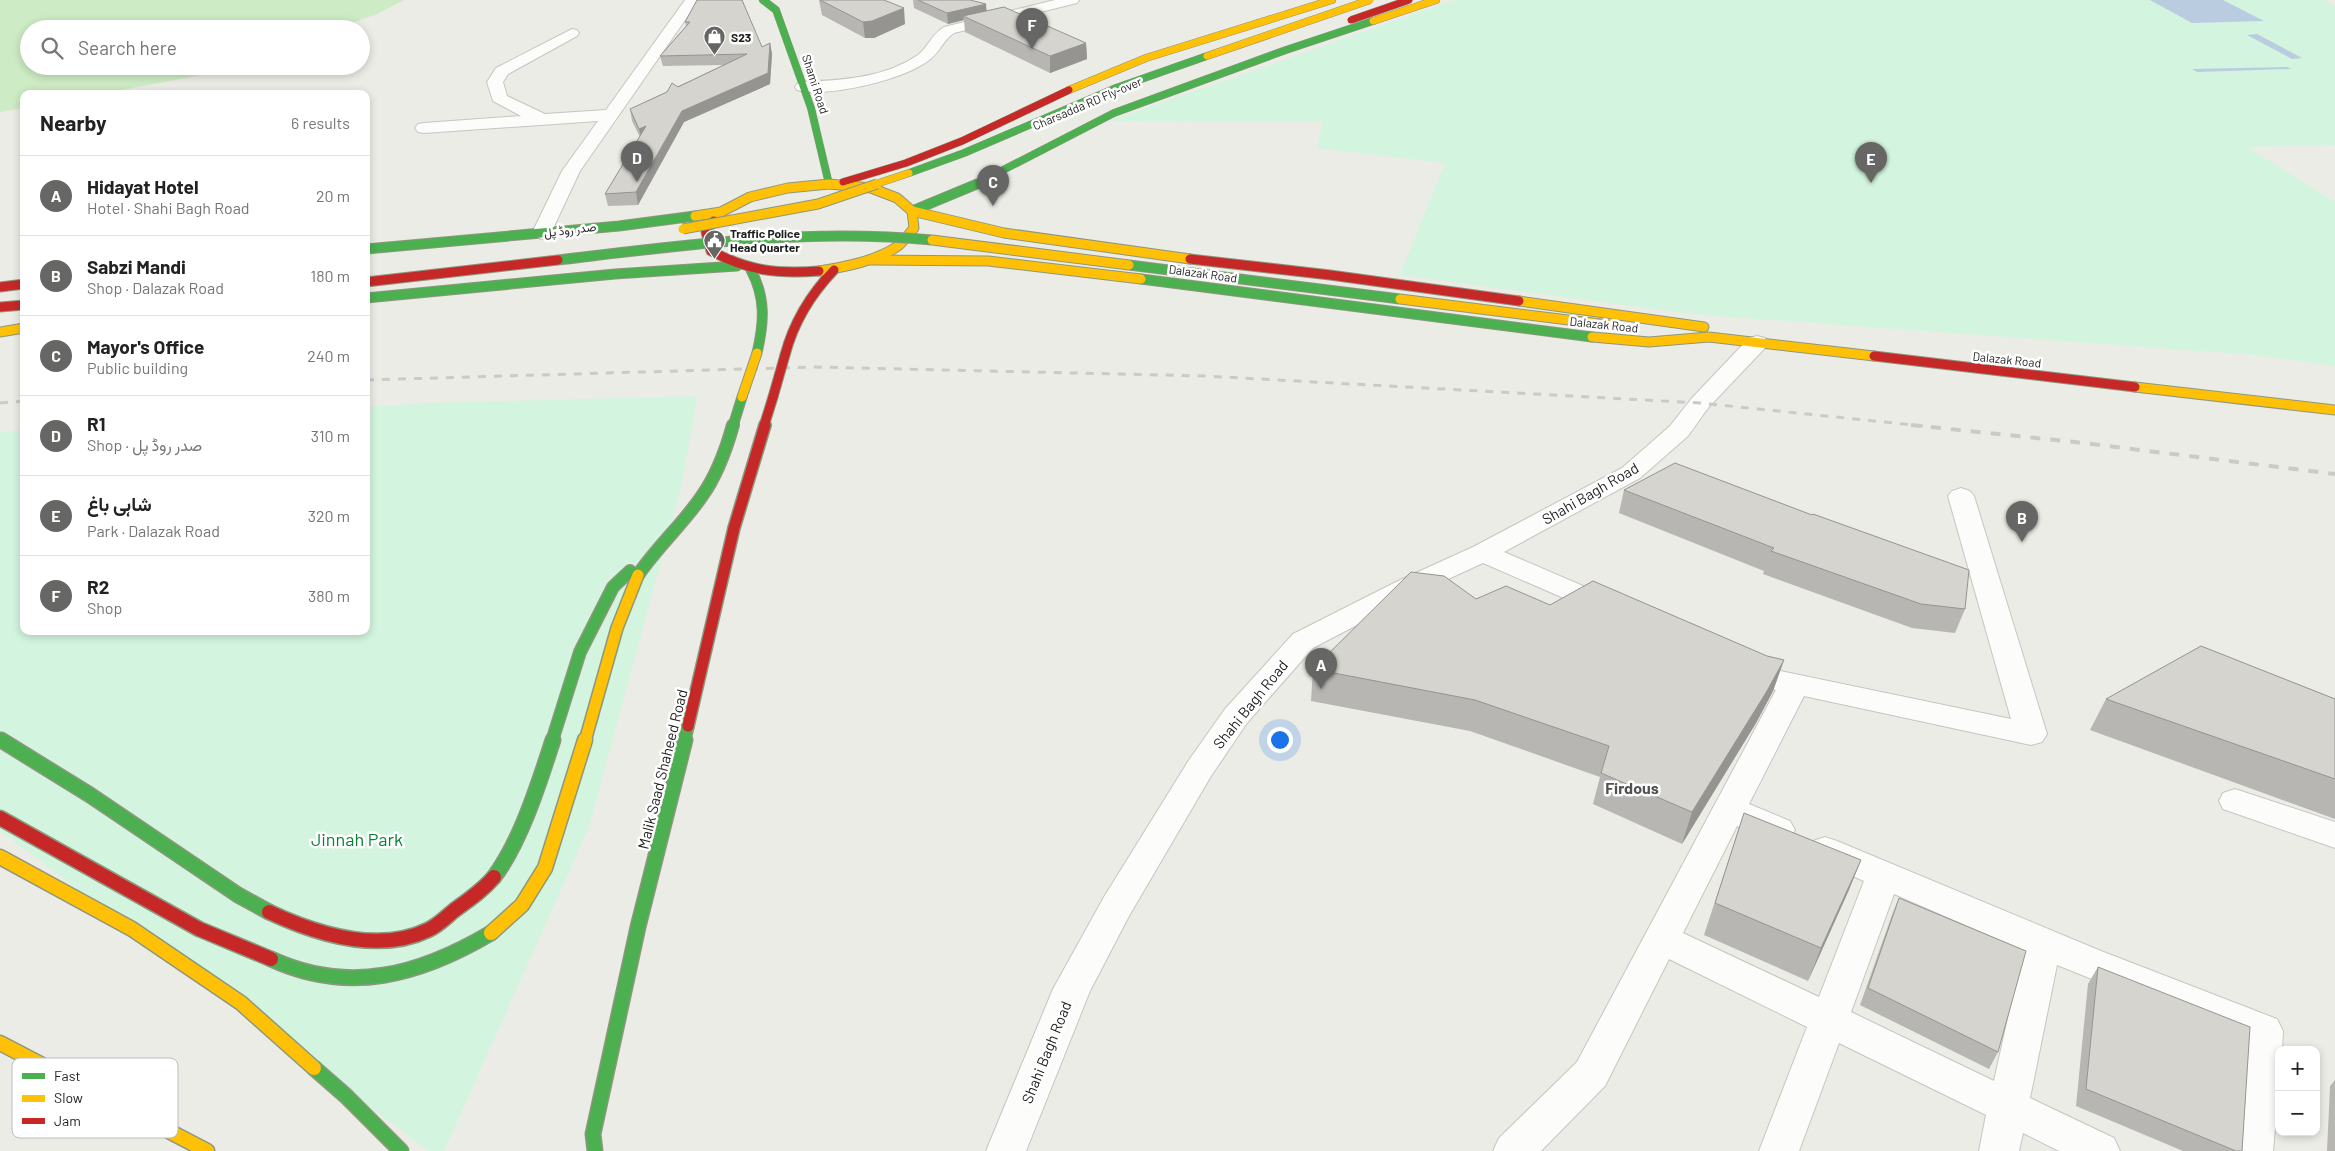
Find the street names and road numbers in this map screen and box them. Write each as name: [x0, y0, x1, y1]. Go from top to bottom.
street label: Shami Road: [800, 53, 832, 115]
street label: Charsadda RD Fly-over: [1030, 73, 1144, 132]
street label: صدر روڈ پل: [543, 219, 597, 241]
street label: Dalazak Road: [1168, 261, 1238, 285]
street label: Dalazak Road: [1569, 313, 1639, 335]
street label: Dalazak Road: [1972, 348, 2042, 370]
street label: Shahi Bagh Road: [1538, 458, 1642, 528]
street label: Shahi Bagh Road: [1209, 656, 1291, 752]
street label: Malik Saad Shaheed Road: [633, 687, 691, 851]
street label: Shahi Bagh Road: [1017, 998, 1075, 1106]

